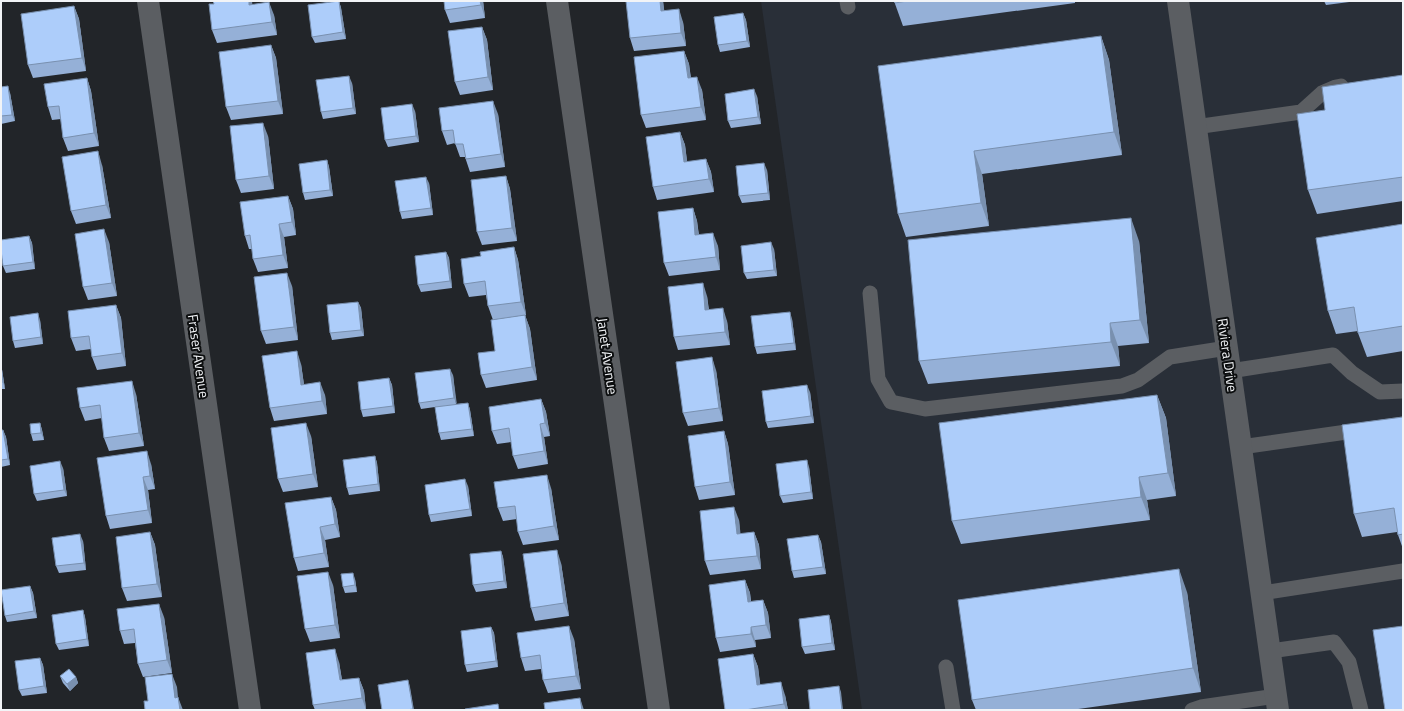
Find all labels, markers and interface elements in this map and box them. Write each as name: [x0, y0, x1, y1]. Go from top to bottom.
street label: Fraser Avenue: [183, 313, 215, 399]
street label: Janet Avenue: [592, 316, 624, 396]
street label: Riviera Drive: [1212, 317, 1244, 393]

